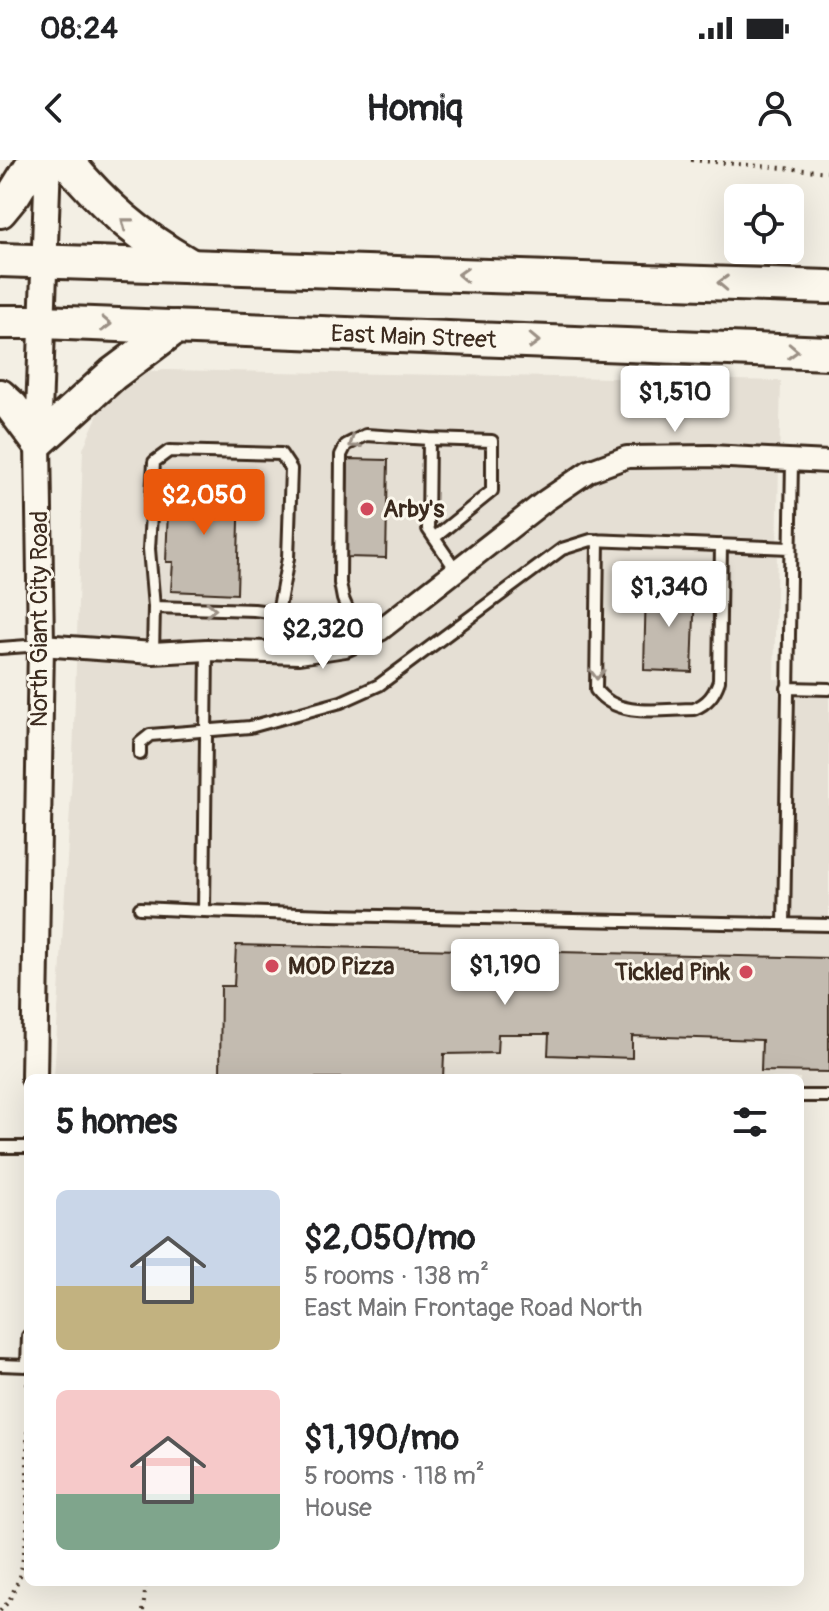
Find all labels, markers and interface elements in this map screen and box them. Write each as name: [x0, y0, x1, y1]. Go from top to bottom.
text: 08:24: [40, 10, 118, 47]
icon: back: [32, 86, 76, 130]
text: Homiq: [366, 86, 463, 131]
icon: person: [753, 86, 797, 130]
map controls: [724, 184, 804, 264]
button: locate: [724, 184, 804, 264]
one-way arrow: [120, 218, 135, 232]
one-way arrow: [456, 266, 469, 283]
one-way arrow: [716, 275, 729, 292]
one-way arrow: [100, 316, 113, 333]
street label: East Main Street: [330, 319, 497, 355]
one-way arrow: [528, 332, 541, 349]
one-way arrow: [787, 343, 800, 360]
pin: $1,510: [610, 366, 740, 434]
text: $1,510: [639, 376, 711, 408]
one-way arrow: [348, 433, 363, 448]
pin: $2,050: [139, 469, 269, 537]
text: $2,050: [162, 479, 246, 511]
place label: Arby's: [383, 495, 444, 524]
marker: Arby's: [358, 500, 376, 518]
street label: North Giant City Road: [25, 511, 54, 727]
pin: $1,340: [604, 561, 734, 629]
text: $1,340: [630, 571, 708, 603]
one-way arrow: [205, 601, 218, 618]
pin: $2,320: [258, 603, 388, 671]
text: $2,320: [282, 613, 364, 645]
one-way arrow: [588, 668, 605, 681]
pin: $1,190: [440, 939, 570, 1007]
text: $1,190: [469, 949, 541, 981]
place label: MOD Pizza: [288, 952, 394, 981]
marker: MOD Pizza: [263, 957, 281, 975]
place label: Tickled Pink: [614, 958, 731, 987]
marker: Tickled Pink: [737, 963, 755, 981]
icon: filters: [728, 1100, 772, 1144]
text: 5 homes: [56, 1101, 177, 1144]
text: $2,050/mo: [304, 1217, 476, 1260]
icon: home: [120, 1222, 216, 1318]
text: 5 rooms · 138 m²: [304, 1260, 489, 1292]
text: East Main Frontage Road North: [304, 1292, 643, 1324]
text: $1,190/mo: [304, 1417, 459, 1460]
icon: home: [120, 1422, 216, 1518]
text: 5 rooms · 118 m²: [304, 1460, 485, 1492]
text: House: [304, 1492, 372, 1524]

